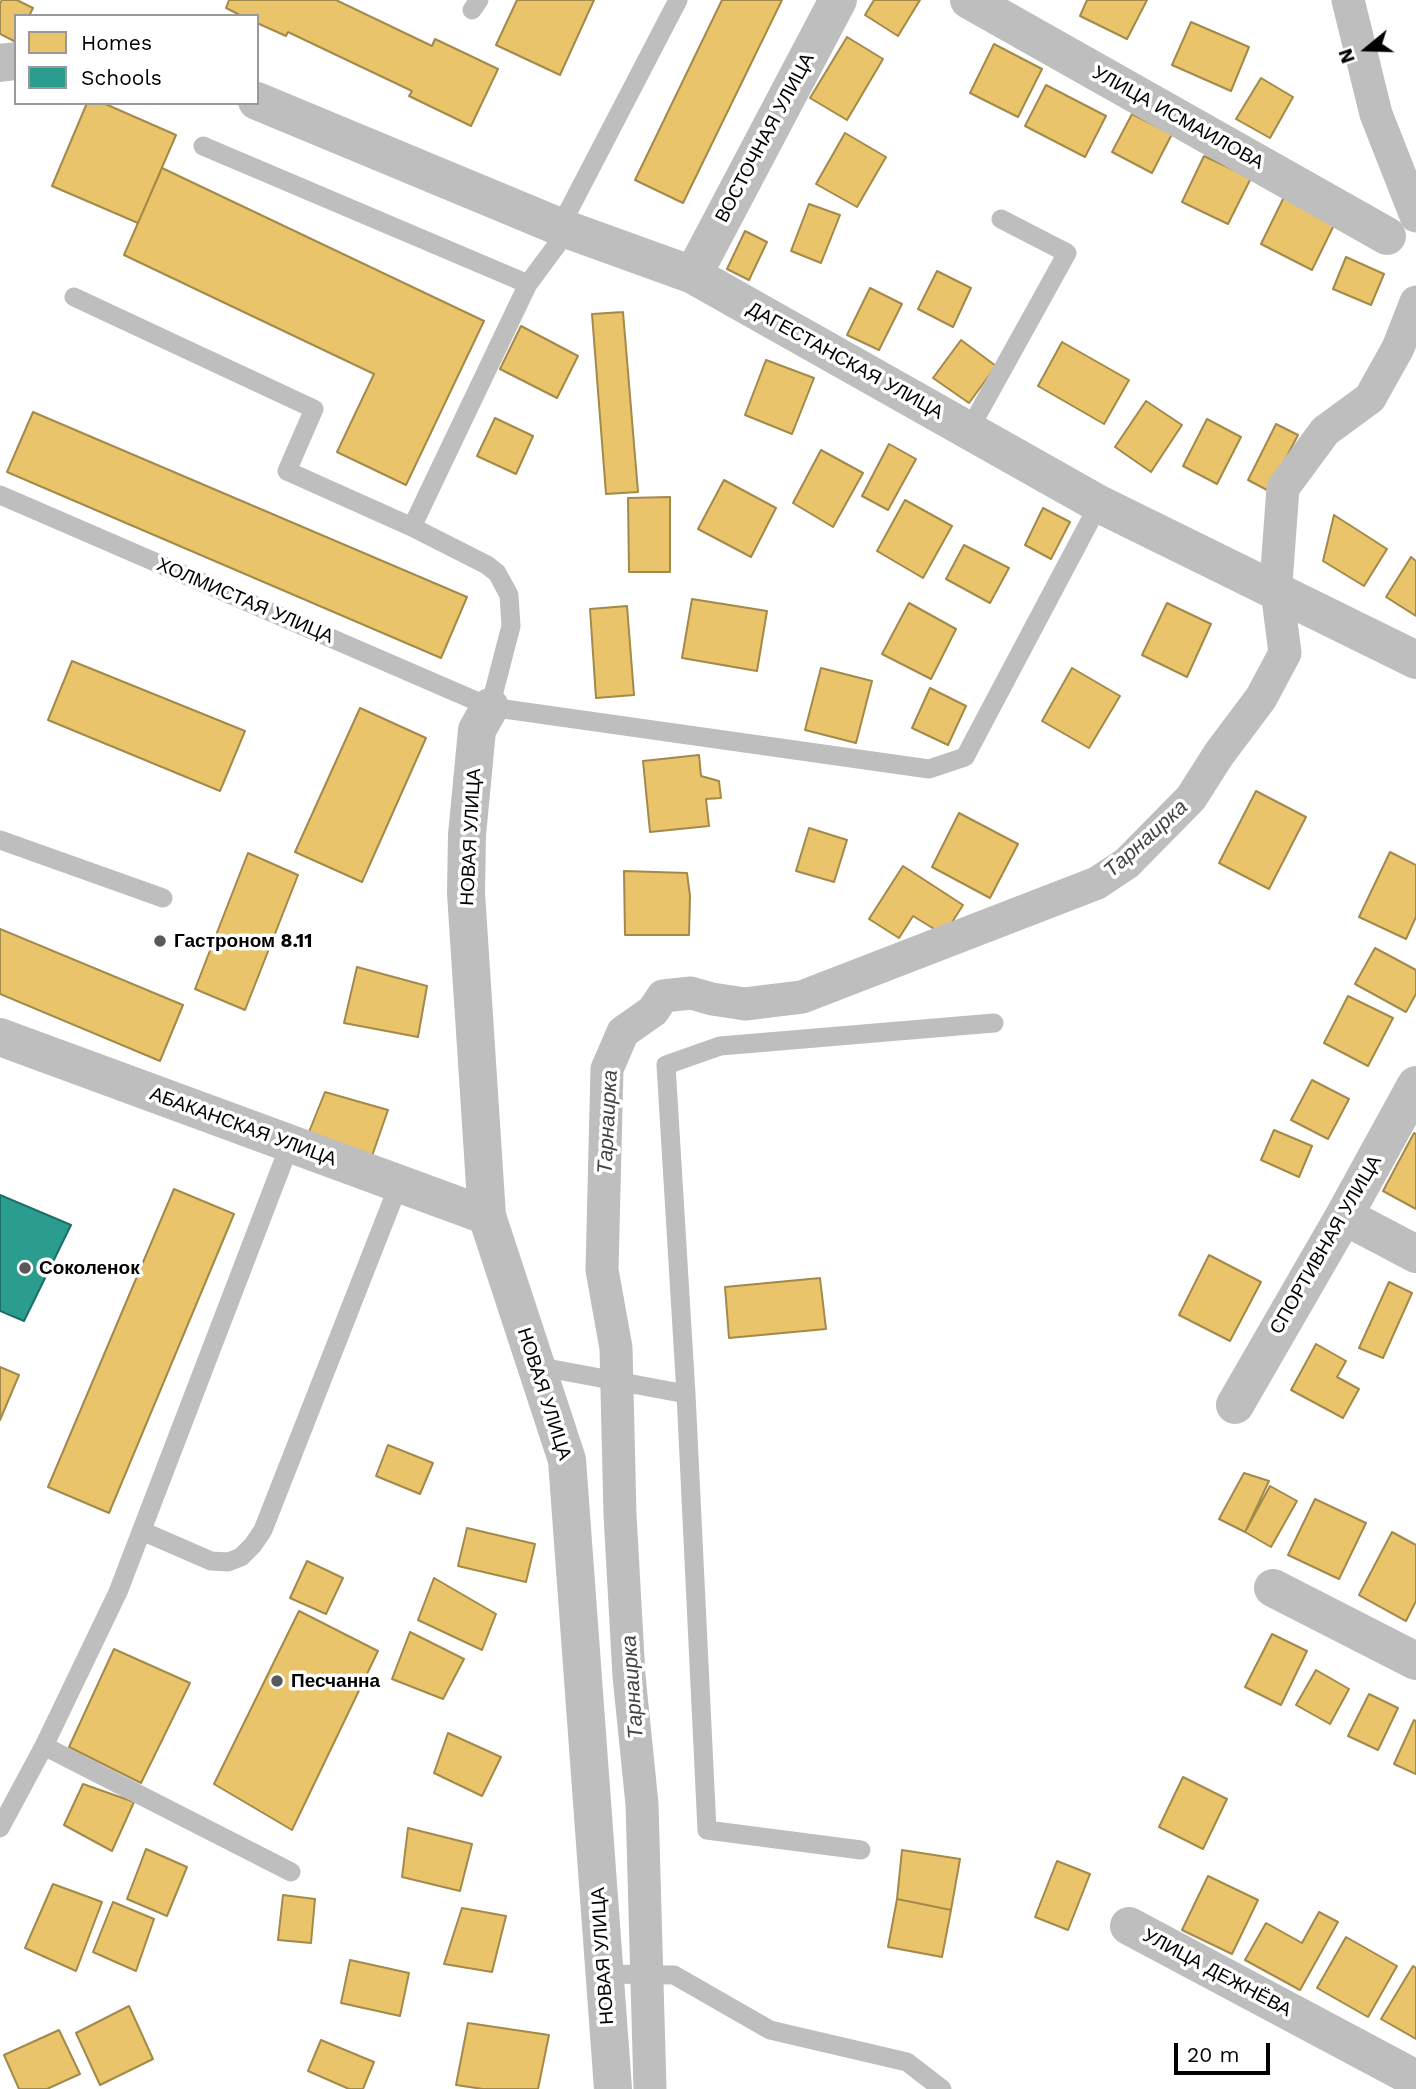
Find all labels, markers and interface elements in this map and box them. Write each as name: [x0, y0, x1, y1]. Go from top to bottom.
legend: [14, 14, 259, 105]
north arrow: [1332, 14, 1402, 84]
text: Homes: [81, 30, 152, 55]
text: N: [1334, 46, 1360, 66]
street label: ВОСТОЧНАЯ УЛИЦА: [711, 49, 819, 227]
street label: УЛИЦА ИСМАИЛОВА: [1088, 61, 1268, 175]
text: Schools: [81, 65, 162, 90]
street label: ДАГЕСТАНСКАЯ УЛИЦА: [743, 297, 947, 425]
street label: ХОЛМИСТАЯ УЛИЦА: [153, 553, 337, 649]
street label: НОВАЯ УЛИЦА: [456, 768, 486, 906]
water label: Тарнаирка: [1099, 795, 1193, 883]
place label: Гастроном 8.11: [174, 930, 312, 952]
marker: Гастроном 8.11: [152, 933, 168, 949]
water label: Тарнаирка: [593, 1069, 623, 1175]
street label: АБАКАНСКАЯ УЛИЦА: [147, 1083, 339, 1171]
street label: СПОРТИВНАЯ УЛИЦА: [1265, 1151, 1387, 1339]
place label: Соколенок: [39, 1257, 140, 1279]
marker: Соколенок: [17, 1260, 33, 1276]
street label: НОВАЯ УЛИЦА: [512, 1325, 576, 1463]
water label: Тарнаирка: [617, 1634, 649, 1740]
place label: Песчанна: [291, 1670, 380, 1692]
marker: Песчанна: [269, 1673, 285, 1689]
street label: НОВАЯ УЛИЦА: [587, 1887, 619, 2025]
street label: УЛИЦА ДЕЖНЁВА: [1139, 1924, 1295, 2022]
scale bar: [1178, 2030, 1274, 2074]
text: 20 m: [1187, 2042, 1239, 2067]

